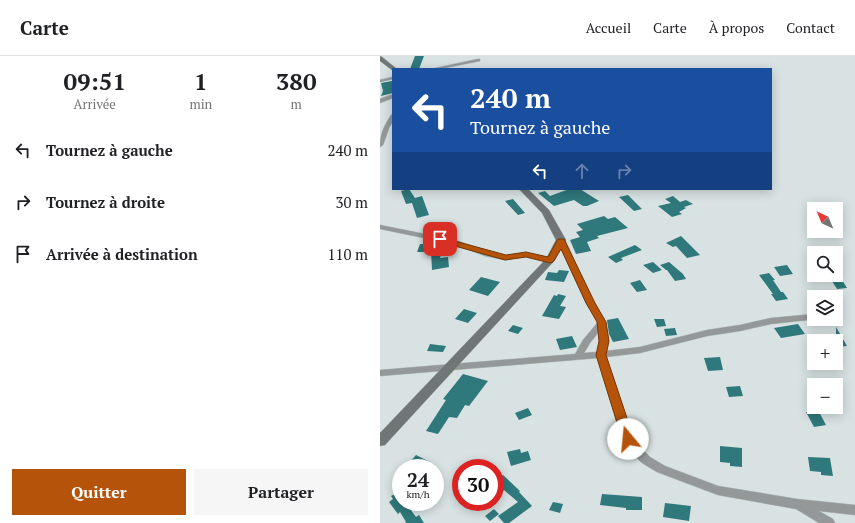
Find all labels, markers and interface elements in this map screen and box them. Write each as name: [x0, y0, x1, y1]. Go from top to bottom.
text: Carte: [20, 15, 69, 40]
text: Accueil: [586, 18, 631, 37]
text: Carte: [653, 18, 687, 37]
text: À propos: [709, 18, 764, 37]
text: Contact: [786, 18, 835, 37]
text: 09:51: [63, 65, 126, 97]
text: 1: [194, 65, 208, 97]
text: 380: [276, 65, 316, 97]
text: 240 m: [470, 79, 551, 116]
icon: left: [404, 84, 456, 136]
text: Arrivée: [74, 95, 116, 113]
text: min: [189, 95, 212, 113]
text: m: [291, 95, 302, 113]
text: Tournez à gauche: [470, 115, 610, 139]
icon: left: [12, 139, 34, 161]
text: Tournez à gauche: [46, 140, 173, 160]
text: 240 m: [327, 140, 368, 160]
icon: left: [529, 160, 551, 182]
icon: ahead: [571, 160, 593, 182]
icon: right: [613, 160, 635, 182]
icon: right: [12, 191, 34, 213]
text: Tournez à droite: [46, 192, 165, 212]
text: 30 m: [335, 192, 368, 212]
north arrow: [807, 202, 843, 238]
map controls: [807, 202, 843, 414]
pin: [423, 222, 457, 256]
icon: arrive: [429, 228, 451, 250]
icon: arrive: [12, 243, 34, 265]
text: Arrivée à destination: [46, 244, 198, 264]
text: 110 m: [327, 244, 368, 264]
button: search: [807, 246, 843, 282]
button: layers: [807, 290, 843, 326]
button: +: [807, 334, 843, 370]
button: −: [807, 378, 843, 414]
position arrow: [607, 418, 649, 460]
speed limit sign: 30: [452, 459, 504, 511]
text: 24: [407, 466, 429, 493]
button: Quitter: [12, 469, 186, 515]
button: Partager: [194, 469, 368, 515]
text: km/h: [406, 488, 430, 501]

